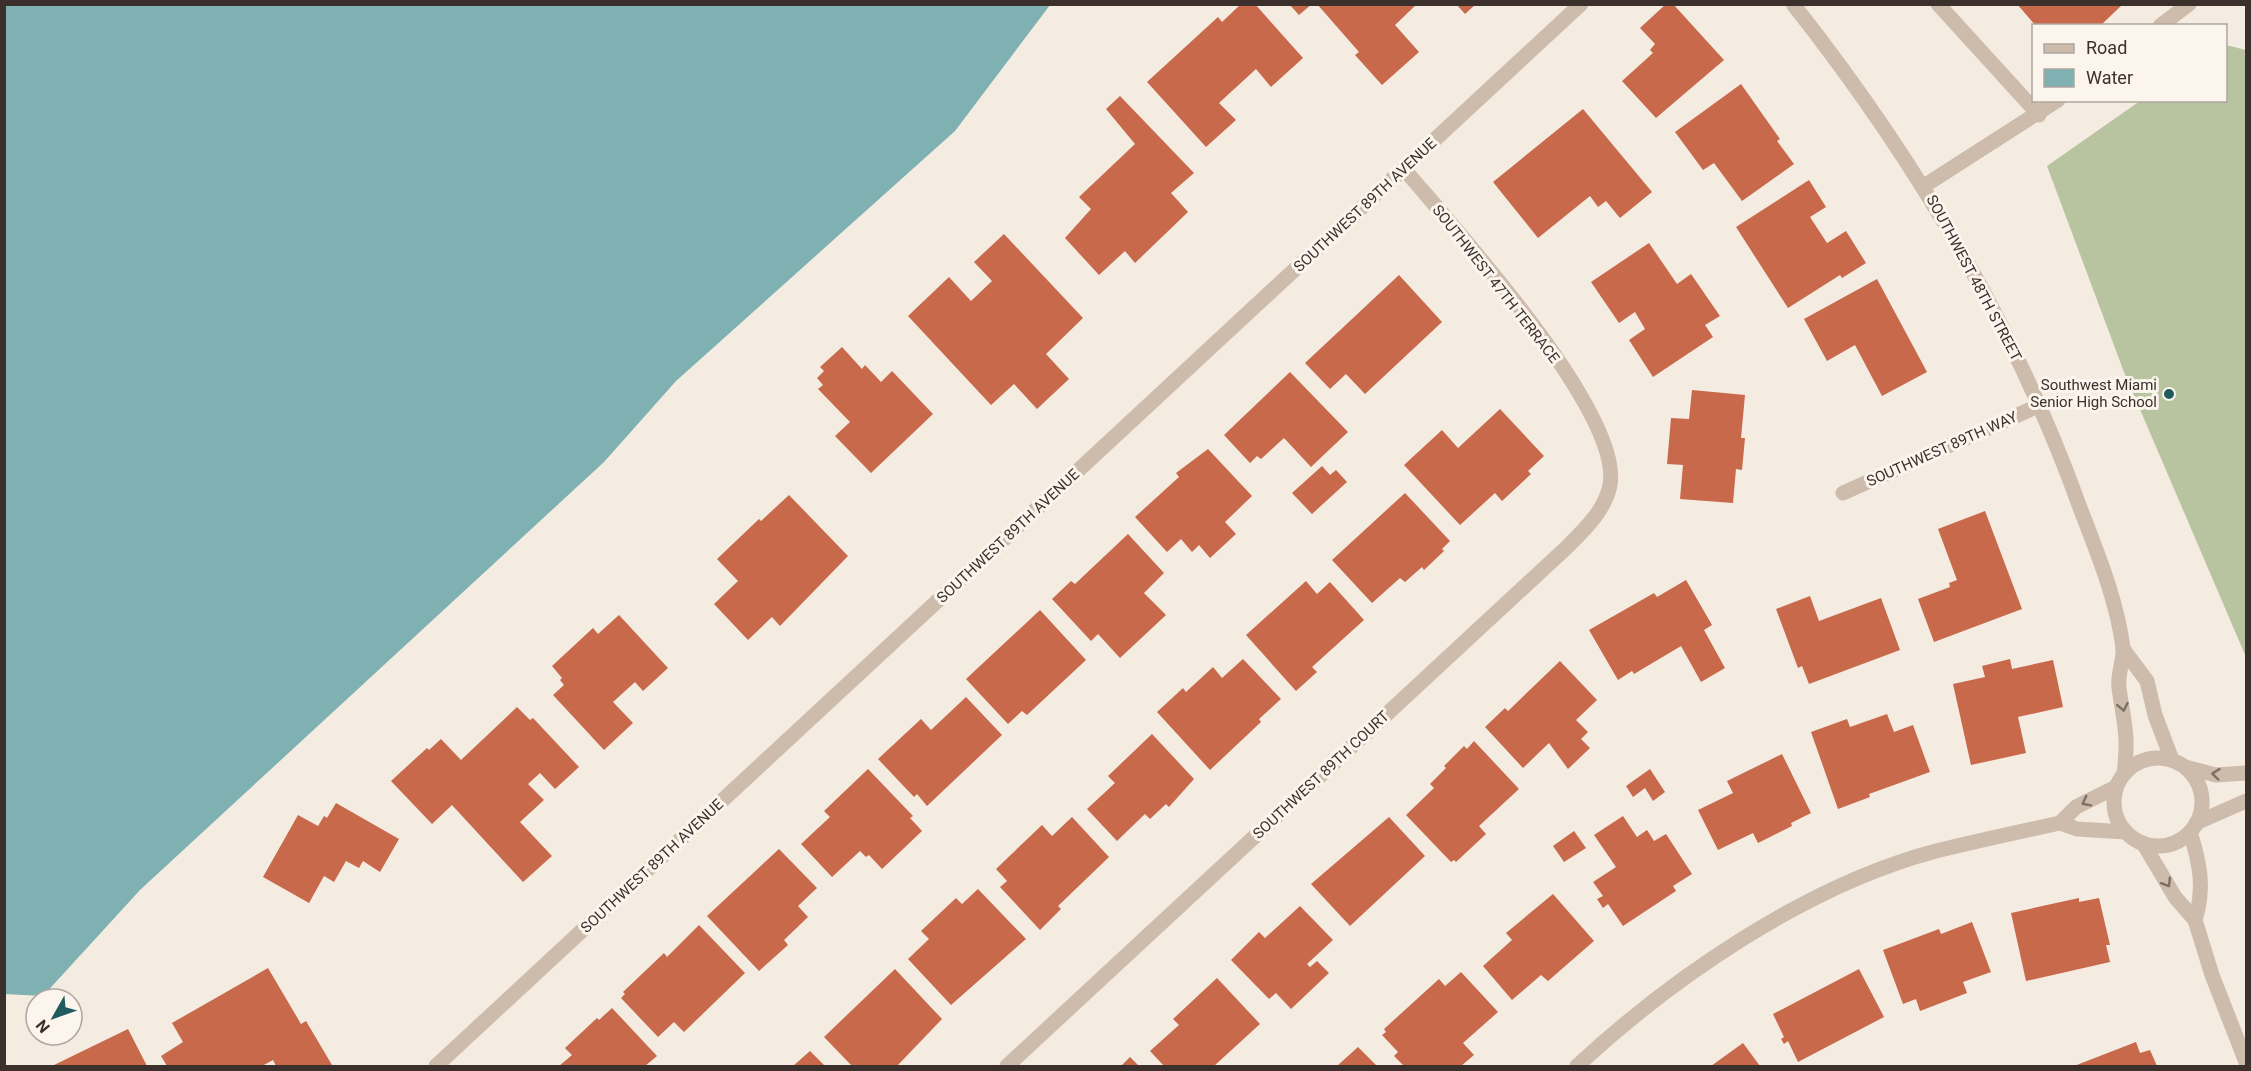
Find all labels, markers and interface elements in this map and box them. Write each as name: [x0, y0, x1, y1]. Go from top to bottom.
legend: [2032, 24, 2227, 102]
text: Road: [2086, 37, 2127, 58]
text: Water: [2086, 67, 2133, 88]
street label: SOUTHWEST 89TH AVENUE: [1290, 134, 1440, 276]
street label: SOUTHWEST 48TH STREET: [1923, 192, 2025, 364]
street label: SOUTHWEST 47TH TERRACE: [1429, 201, 1564, 367]
place label: Southwest Miami Senior High School: [2030, 376, 2157, 411]
marker: Southwest Miami Senior High School: [2162, 387, 2176, 401]
street label: SOUTHWEST 89TH WAY: [1864, 408, 2020, 490]
street label: SOUTHWEST 89TH AVENUE: [933, 465, 1083, 607]
one-way arrow: [2116, 702, 2129, 712]
street label: SOUTHWEST 89TH COURT: [1249, 707, 1393, 843]
one-way arrow: [2211, 768, 2220, 781]
street label: SOUTHWEST 89TH AVENUE: [577, 795, 727, 937]
one-way arrow: [2081, 795, 2092, 807]
one-way arrow: [2159, 877, 2171, 887]
north arrow: [24, 987, 84, 1047]
text: N: [32, 1016, 54, 1037]

